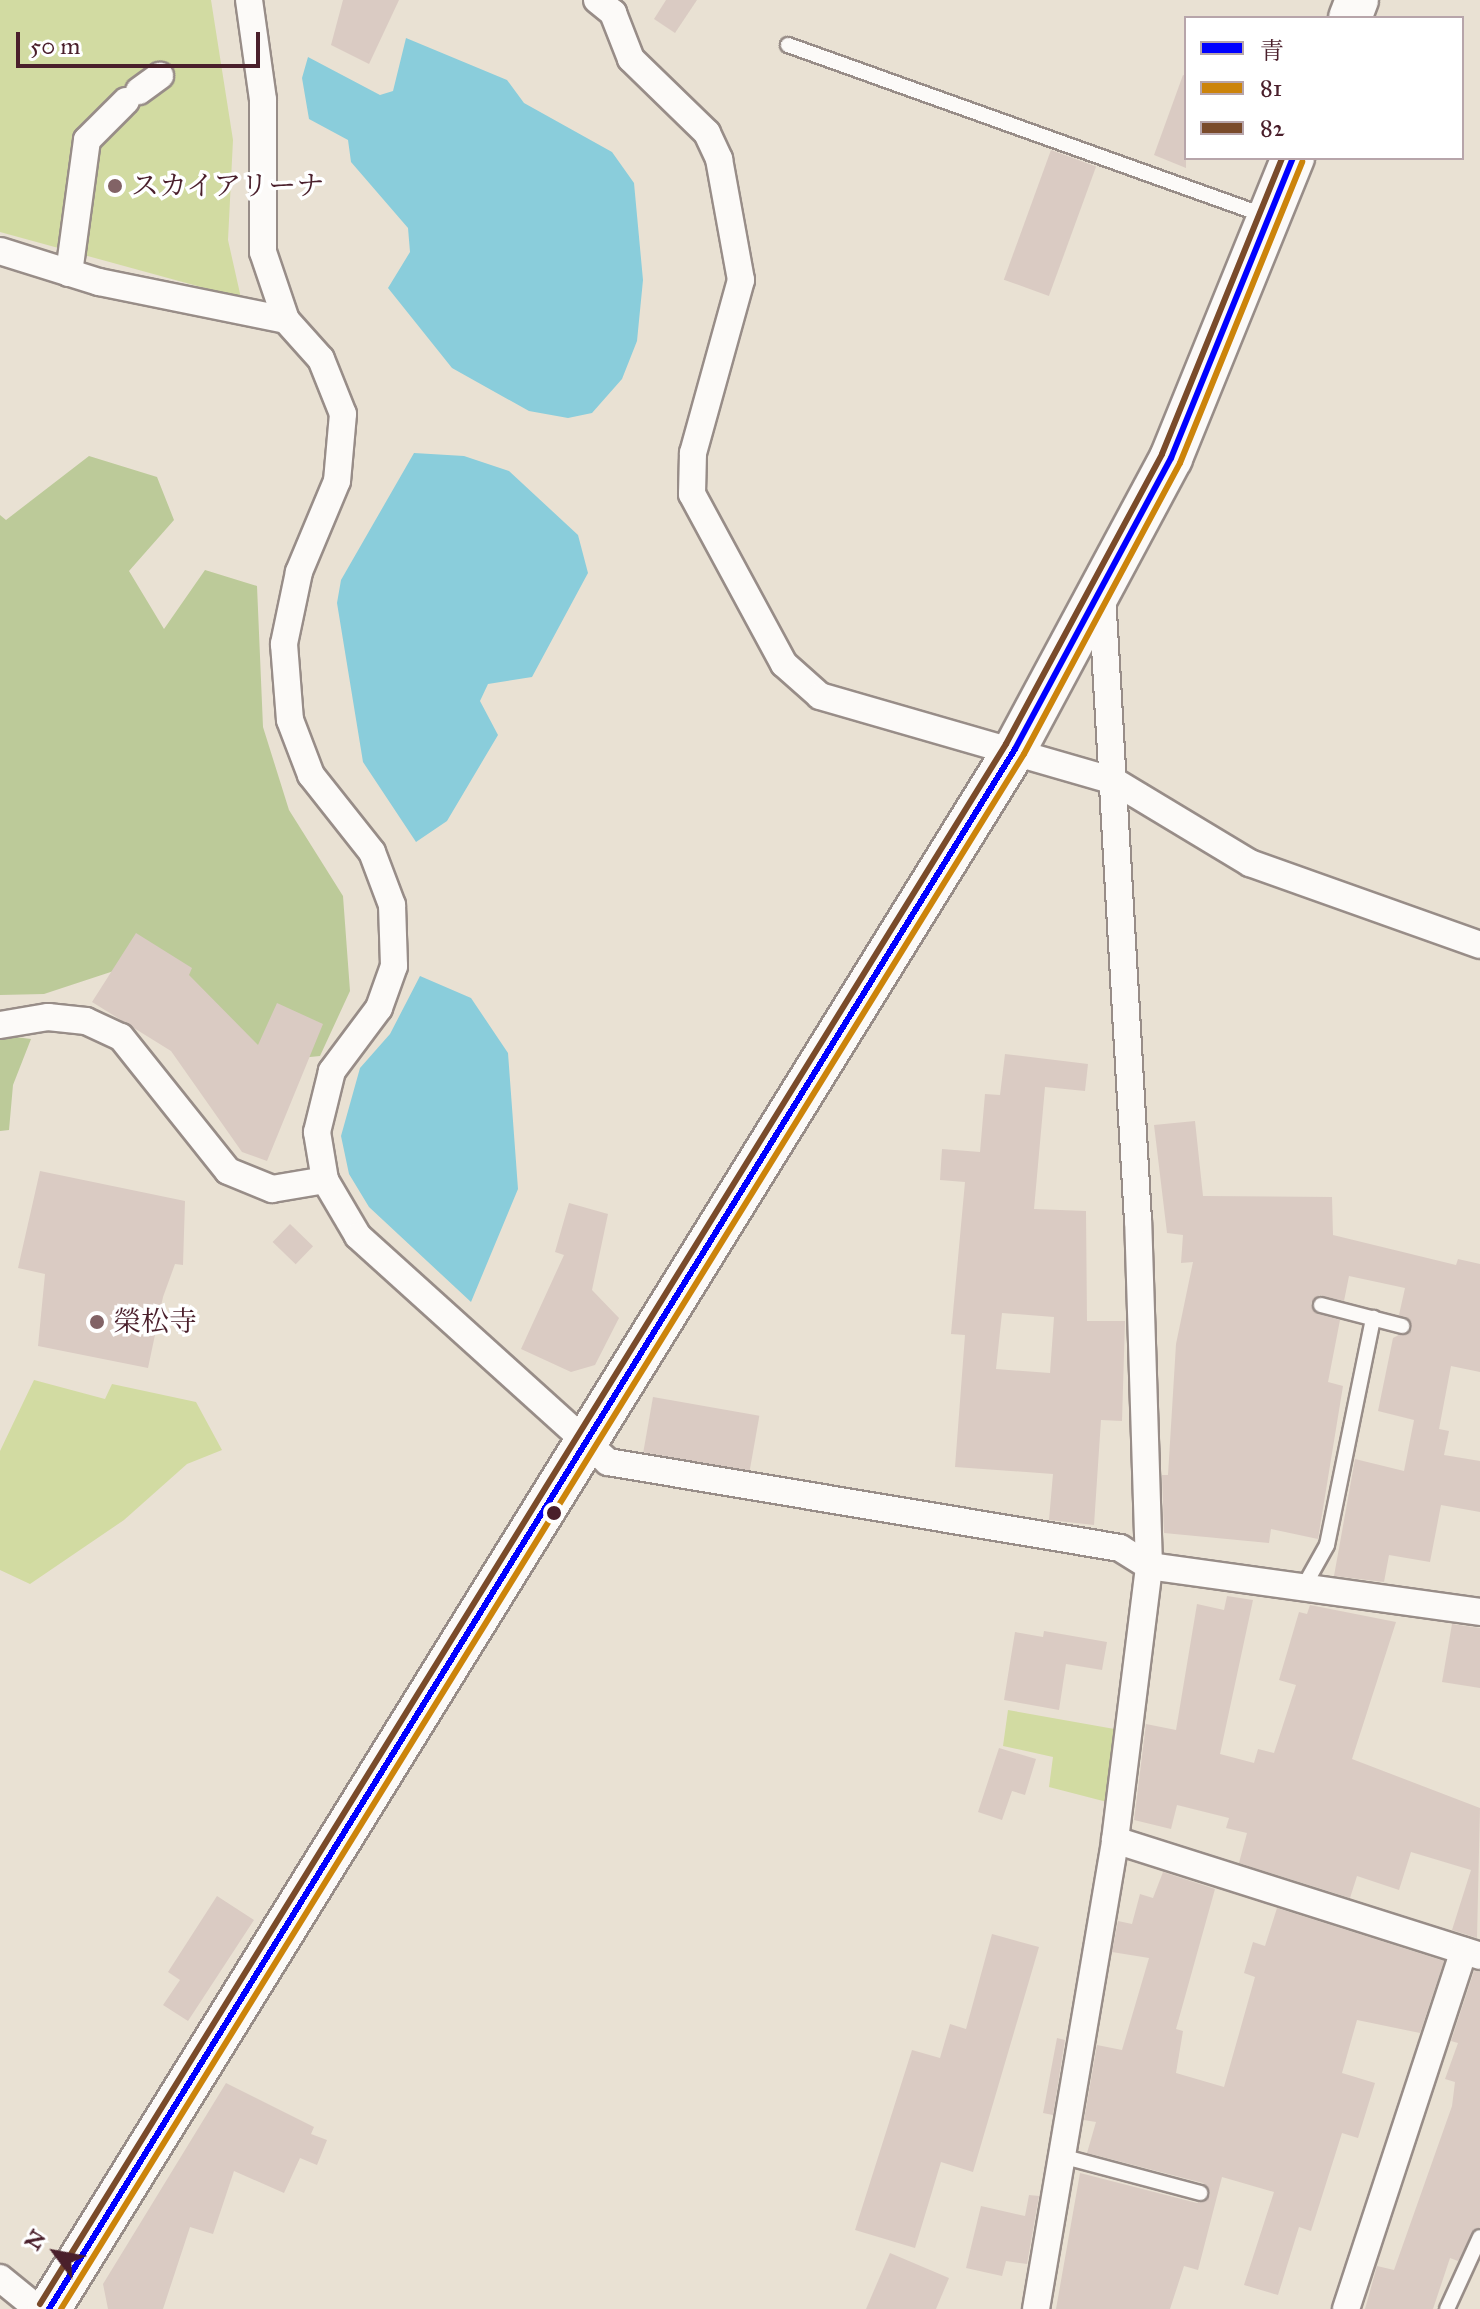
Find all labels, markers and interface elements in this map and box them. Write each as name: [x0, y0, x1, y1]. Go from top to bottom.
scale bar: [20, 16, 264, 66]
legend: [1184, 16, 1464, 160]
text: 50 m: [30, 31, 80, 61]
text: 青: [1260, 36, 1284, 66]
text: 81: [1260, 73, 1282, 103]
text: 82: [1260, 113, 1285, 143]
place label: スカイアリーナ: [131, 169, 327, 203]
marker: スカイアリーナ: [106, 177, 124, 195]
place label: 榮松寺: [113, 1305, 197, 1339]
marker: 榮松寺: [88, 1313, 106, 1331]
unlabelled marker: [546, 1505, 562, 1521]
north arrow: [16, 2213, 96, 2293]
text: N: [19, 2225, 52, 2255]

